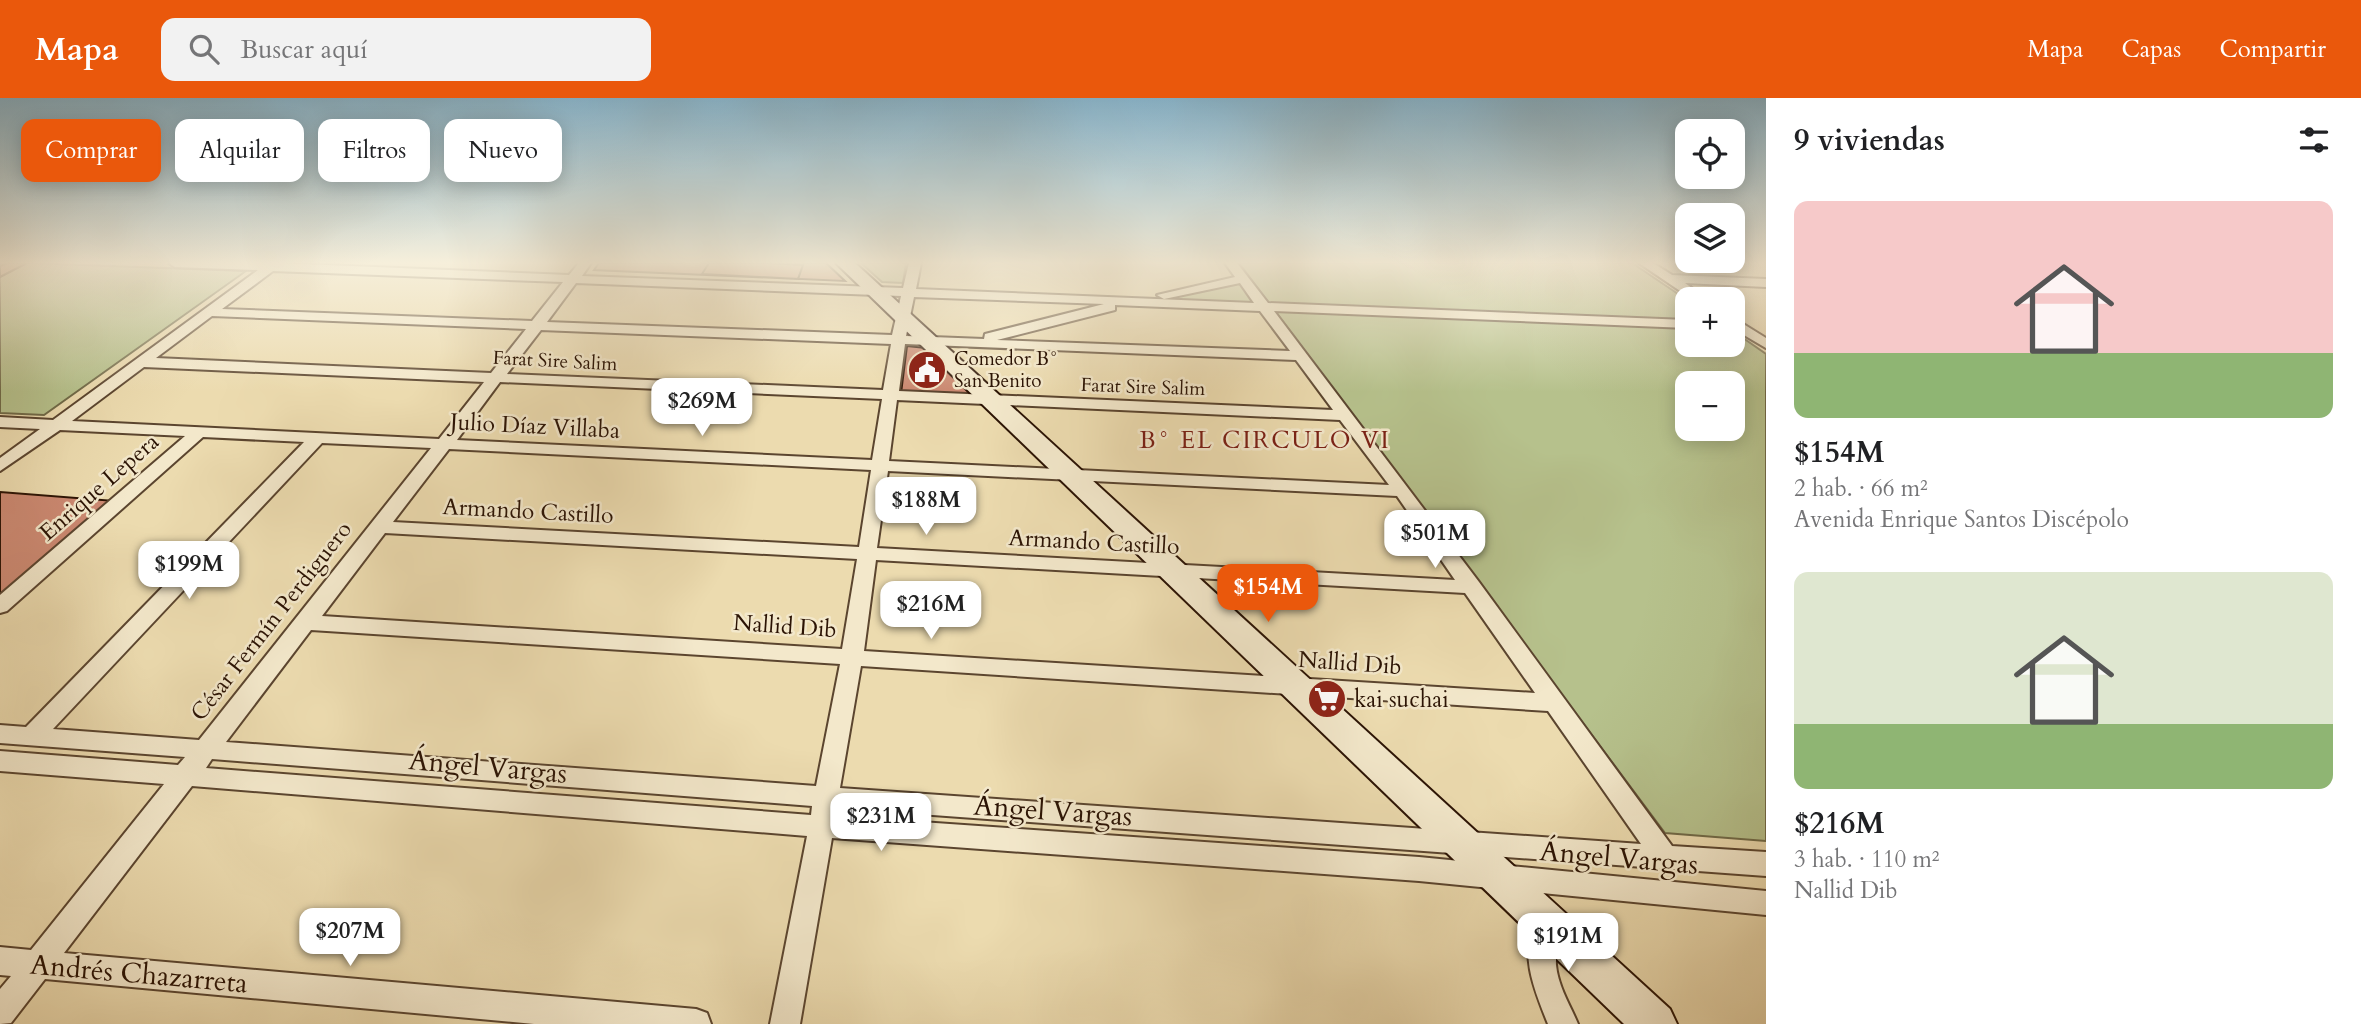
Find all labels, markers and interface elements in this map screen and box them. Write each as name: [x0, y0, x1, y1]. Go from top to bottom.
search box: [161, 18, 651, 81]
text: Mapa: [35, 27, 119, 72]
icon: search: [185, 30, 223, 68]
text: Buscar aquí: [241, 32, 368, 67]
text: Mapa: [2027, 33, 2083, 66]
text: Capas: [2121, 33, 2181, 66]
text: Compartir: [2219, 33, 2326, 66]
chip: Comprar: [21, 119, 161, 182]
chip: Alquilar: [175, 119, 304, 182]
chip: Filtros: [318, 119, 430, 182]
chip: Nuevo: [444, 119, 562, 182]
map controls: [1675, 119, 1745, 441]
button: locate: [1675, 119, 1745, 189]
text: 9 viviendas: [1794, 120, 1945, 161]
icon: filters: [2295, 121, 2333, 159]
button: layers: [1675, 203, 1745, 273]
icon: home: [2001, 246, 2127, 372]
button: +: [1675, 287, 1745, 357]
street label: Farat Sire Salim: [492, 345, 619, 377]
place label: Comedor B° San Benito: [954, 346, 1059, 394]
public building icon: Comedor B° San Benito: [906, 349, 948, 391]
button: −: [1675, 371, 1745, 441]
street label: Farat Sire Salim: [1080, 372, 1207, 402]
pin: $269M: [653, 378, 751, 438]
text: $269M: [667, 385, 737, 416]
street label: Julio Díaz Villaba: [446, 406, 621, 446]
district label: B° EL CIRCULO VI: [1139, 424, 1391, 457]
street label: Enrique Lepera: [33, 426, 165, 548]
text: $154M: [1794, 432, 1885, 473]
text: 2 hab. · 66 m²: [1794, 473, 1928, 504]
pin: $188M: [877, 478, 975, 537]
text: $188M: [891, 484, 961, 515]
street label: Armando Castillo: [442, 491, 614, 531]
text: Avenida Enrique Santos Discépolo: [1794, 504, 2129, 535]
pin: $501M: [1386, 510, 1484, 570]
street label: César Fermín Perdiguero: [183, 515, 359, 727]
text: $501M: [1400, 517, 1470, 548]
street label: Armando Castillo: [1008, 522, 1180, 562]
pin: $199M: [140, 542, 238, 601]
text: $199M: [154, 548, 224, 579]
pin: $154M: [1219, 564, 1317, 624]
text: $154M: [1233, 571, 1303, 602]
pin: $216M: [882, 582, 980, 641]
text: $216M: [896, 588, 966, 619]
street label: Nallid Dib: [732, 607, 838, 645]
icon: home: [2001, 617, 2127, 743]
street label: Nallid Dib: [1297, 644, 1403, 682]
supermarket icon: kai suchai: [1306, 678, 1348, 720]
place label: kai suchai: [1354, 684, 1449, 715]
street label: Ángel Vargas: [407, 741, 569, 793]
street label: Ángel Vargas: [972, 787, 1134, 835]
pin: $231M: [832, 794, 930, 853]
text: $231M: [846, 800, 916, 831]
text: $216M: [1794, 803, 1885, 844]
street label: Ángel Vargas: [1538, 832, 1700, 884]
text: 3 hab. · 110 m²: [1794, 844, 1940, 875]
text: Nallid Dib: [1794, 875, 1898, 906]
pin: $207M: [301, 908, 399, 968]
pin: $191M: [1519, 914, 1617, 973]
text: $207M: [315, 915, 385, 946]
text: $191M: [1533, 920, 1603, 951]
street label: Andrés Chazarreta: [29, 946, 249, 1002]

